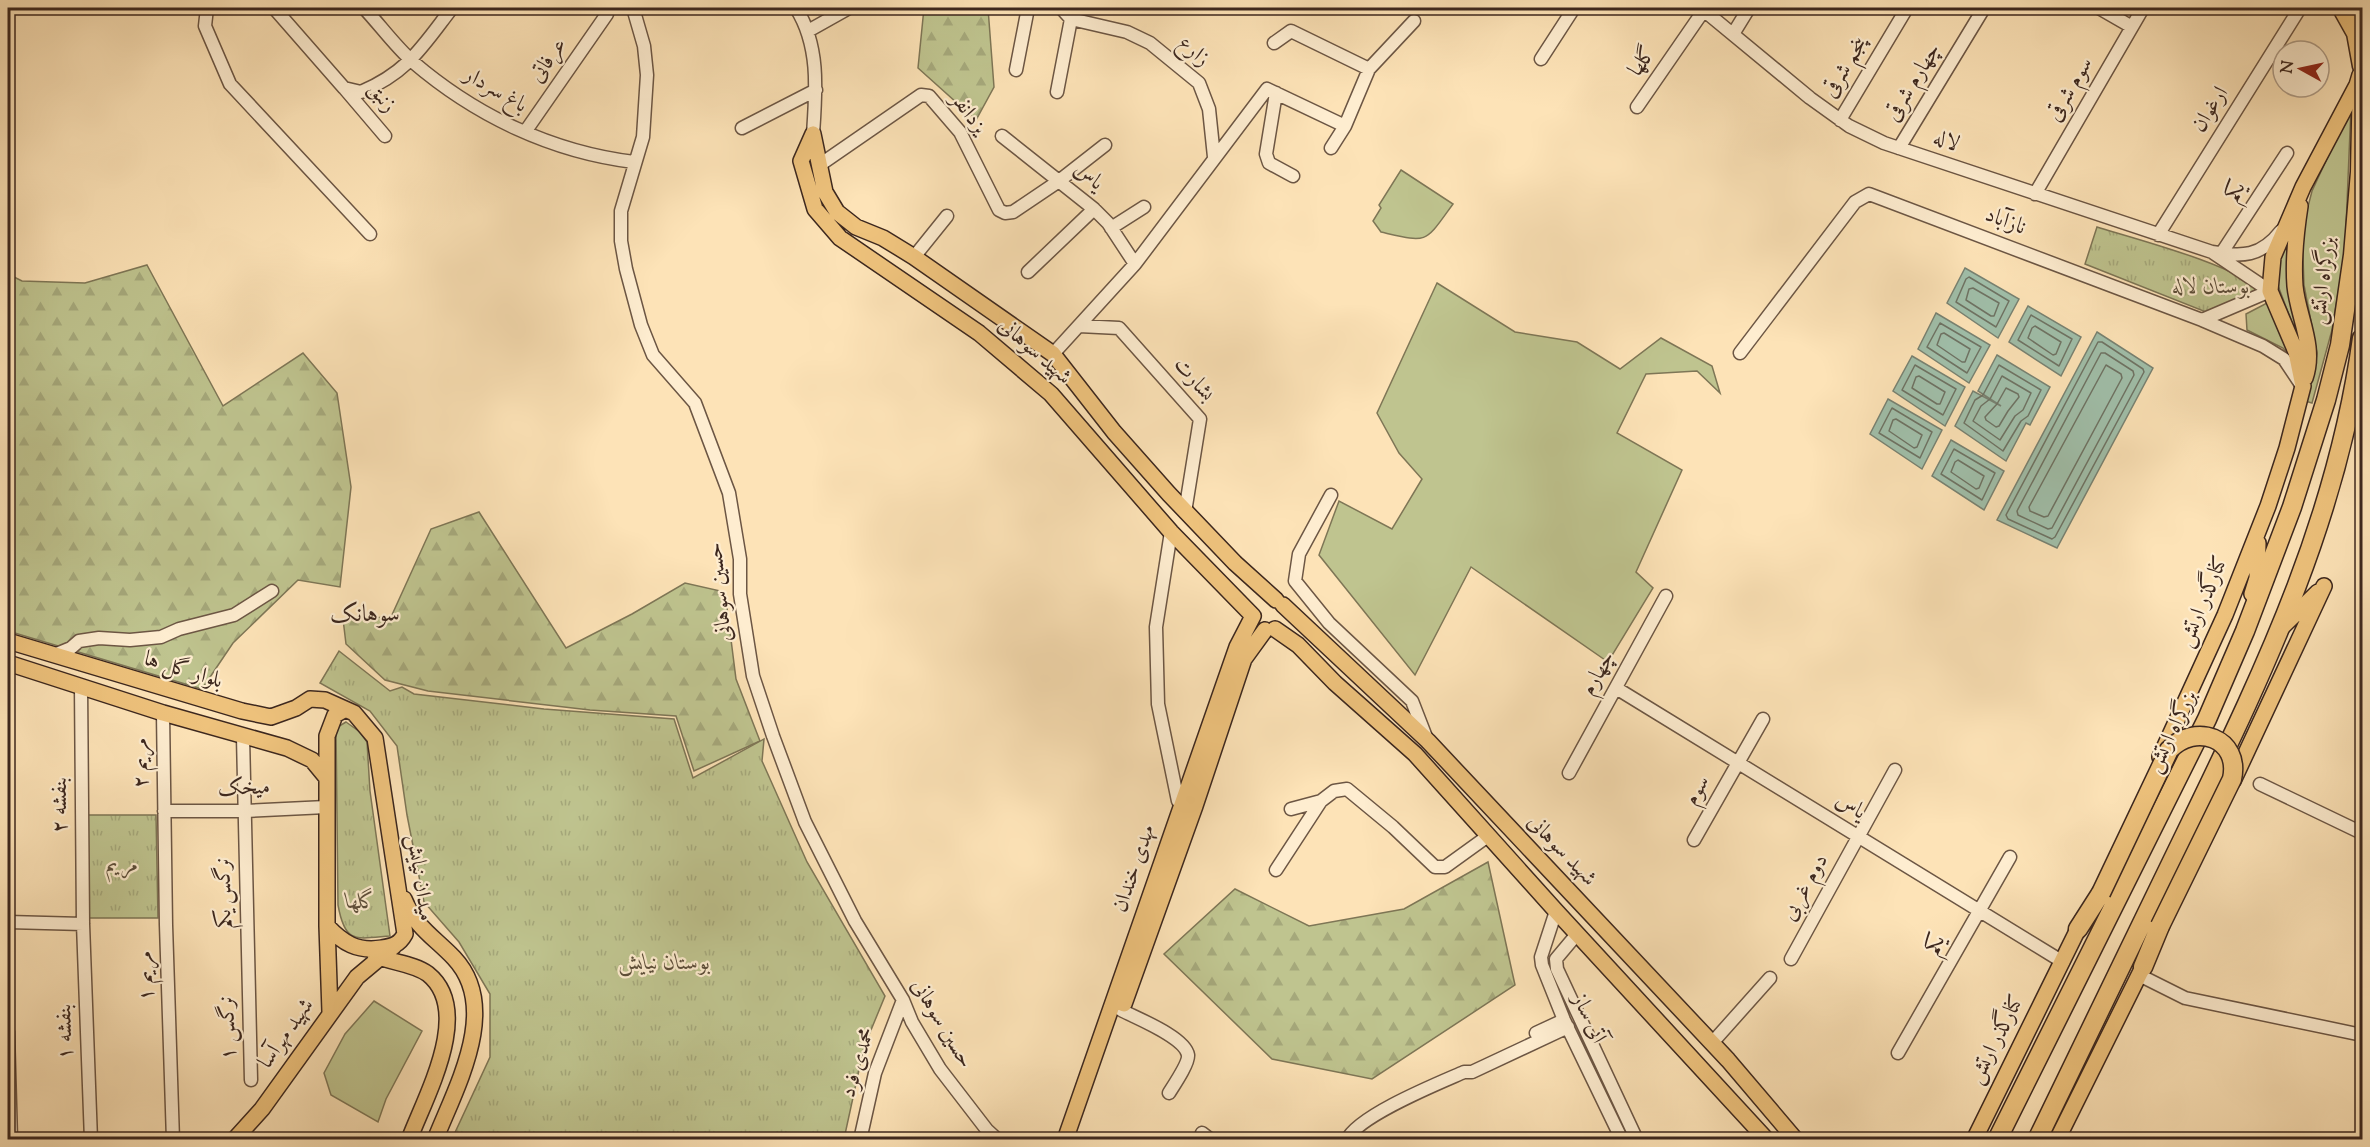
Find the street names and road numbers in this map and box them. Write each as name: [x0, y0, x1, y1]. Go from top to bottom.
street label: زارع: [1170, 29, 1216, 75]
street label: پنجم شرقی: [1815, 30, 1879, 106]
street label: عرفاتی: [522, 32, 576, 90]
street label: چهارم شرقی: [1878, 38, 1951, 129]
street label: گلها: [1621, 40, 1665, 84]
street label: سوم شرقی: [2040, 52, 2103, 129]
street label: باغ سردار: [455, 59, 533, 122]
street label: زنبق: [359, 76, 403, 120]
street label: ارغوان: [2184, 81, 2238, 139]
street label: یزدانفر: [941, 85, 995, 143]
street label: لاله: [1929, 123, 1963, 161]
street label: یاس: [1066, 155, 1112, 200]
street label: یکم: [2217, 174, 2257, 210]
street label: نازآباد: [1980, 200, 2030, 244]
street label: بزرگراه ارتش: [2302, 235, 2345, 327]
street label: شهید سوهانی: [990, 311, 1078, 393]
street label: بشارت: [1165, 351, 1222, 409]
street label: حسین سوهانی: [700, 541, 742, 643]
street label: کنارگذر ارتش: [2169, 551, 2238, 653]
street label: بلوار گل ها: [140, 644, 226, 698]
street label: چهارم: [1574, 646, 1625, 703]
street label: بزرگراه ارتش: [2138, 685, 2207, 779]
street label: مریم ۲: [126, 738, 159, 788]
street label: سوم: [1677, 770, 1720, 813]
street label: میخک: [217, 772, 271, 806]
street label: بنفشه ۲: [45, 777, 77, 833]
street label: یاس: [1828, 785, 1873, 830]
street label: شهید سوهانی: [1518, 808, 1604, 894]
street label: مهدی خندان: [1105, 821, 1165, 917]
street label: میدان نیایش: [397, 833, 441, 923]
street label: دوم غربی: [1774, 849, 1838, 928]
street label: نرگس یکم: [208, 857, 244, 929]
street label: یکم: [1917, 927, 1957, 962]
street label: مریم ۱: [130, 950, 165, 1002]
street label: حسین سوهانی: [902, 973, 980, 1075]
street label: آتی ساز: [1562, 987, 1614, 1051]
street label: کنارگذر ارتش: [1959, 989, 2033, 1090]
street label: شهید مهرآسا: [251, 992, 323, 1076]
street label: نرگس ۱: [212, 995, 246, 1061]
street label: بنفشه ۱: [49, 1004, 83, 1060]
street label: محمدی فرد: [833, 1024, 885, 1102]

